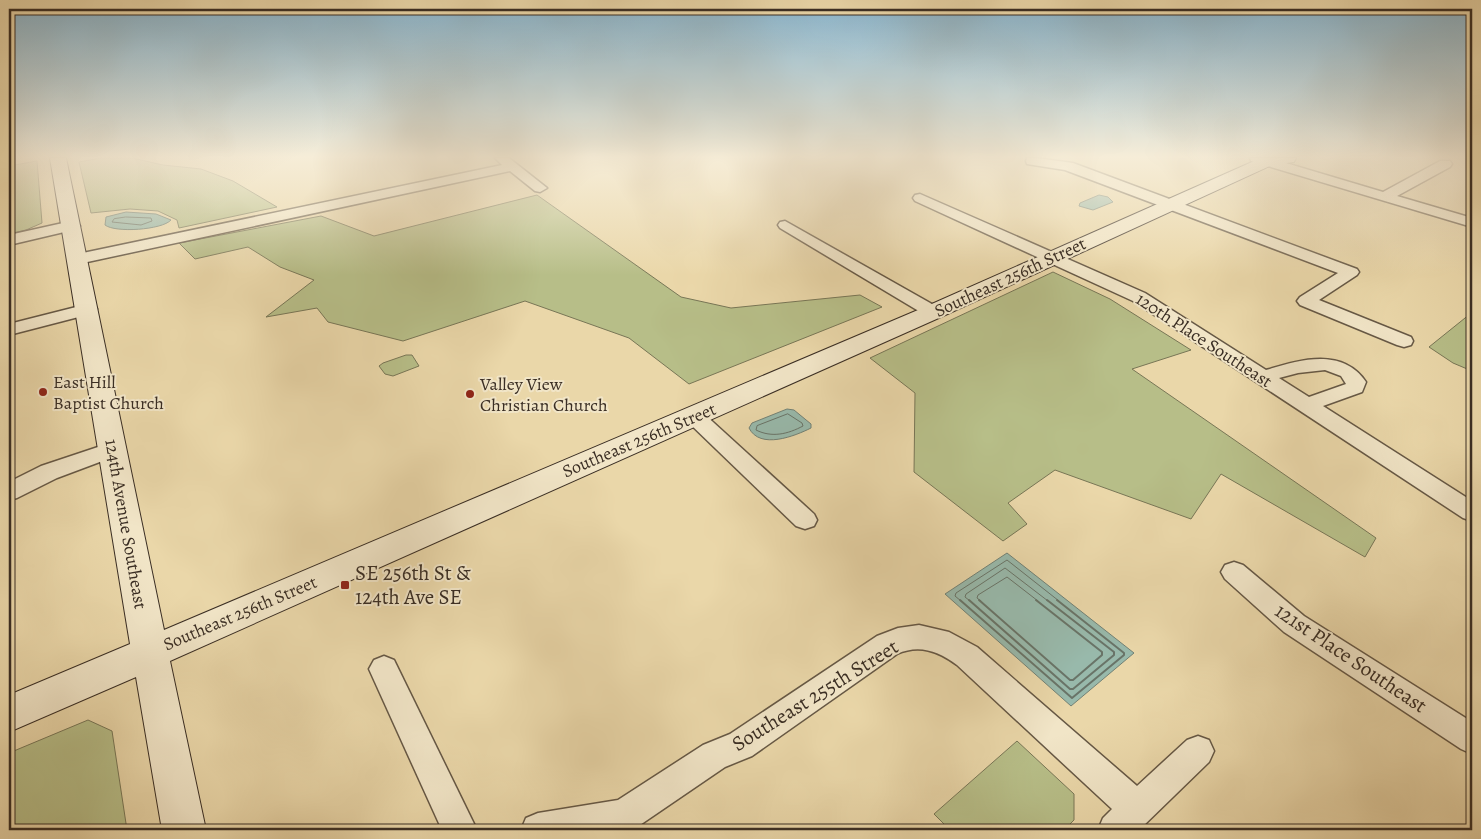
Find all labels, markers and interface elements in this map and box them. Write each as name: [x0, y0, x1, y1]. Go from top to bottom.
street label: Southeast 256th Street: [930, 231, 1090, 323]
street label: 120th Place Southeast: [1131, 287, 1277, 393]
place label: East Hill Baptist Church: [53, 370, 164, 415]
place label: Valley View Christian Church: [479, 372, 608, 417]
marker: East Hill Baptist Church: [37, 386, 49, 398]
marker: Valley View Christian Church: [464, 388, 476, 400]
street label: Southeast 256th Street: [559, 397, 720, 483]
street label: 124th Avenue Southeast: [99, 437, 153, 611]
place label: SE 256th St & 124th Ave SE: [355, 559, 471, 611]
street label: Southeast 256th Street: [160, 570, 321, 656]
marker: SE 256th St & 124th Ave SE: [339, 579, 351, 591]
street label: 121st Place Southeast: [1269, 597, 1433, 719]
street label: Southeast 255th Street: [726, 632, 904, 758]

